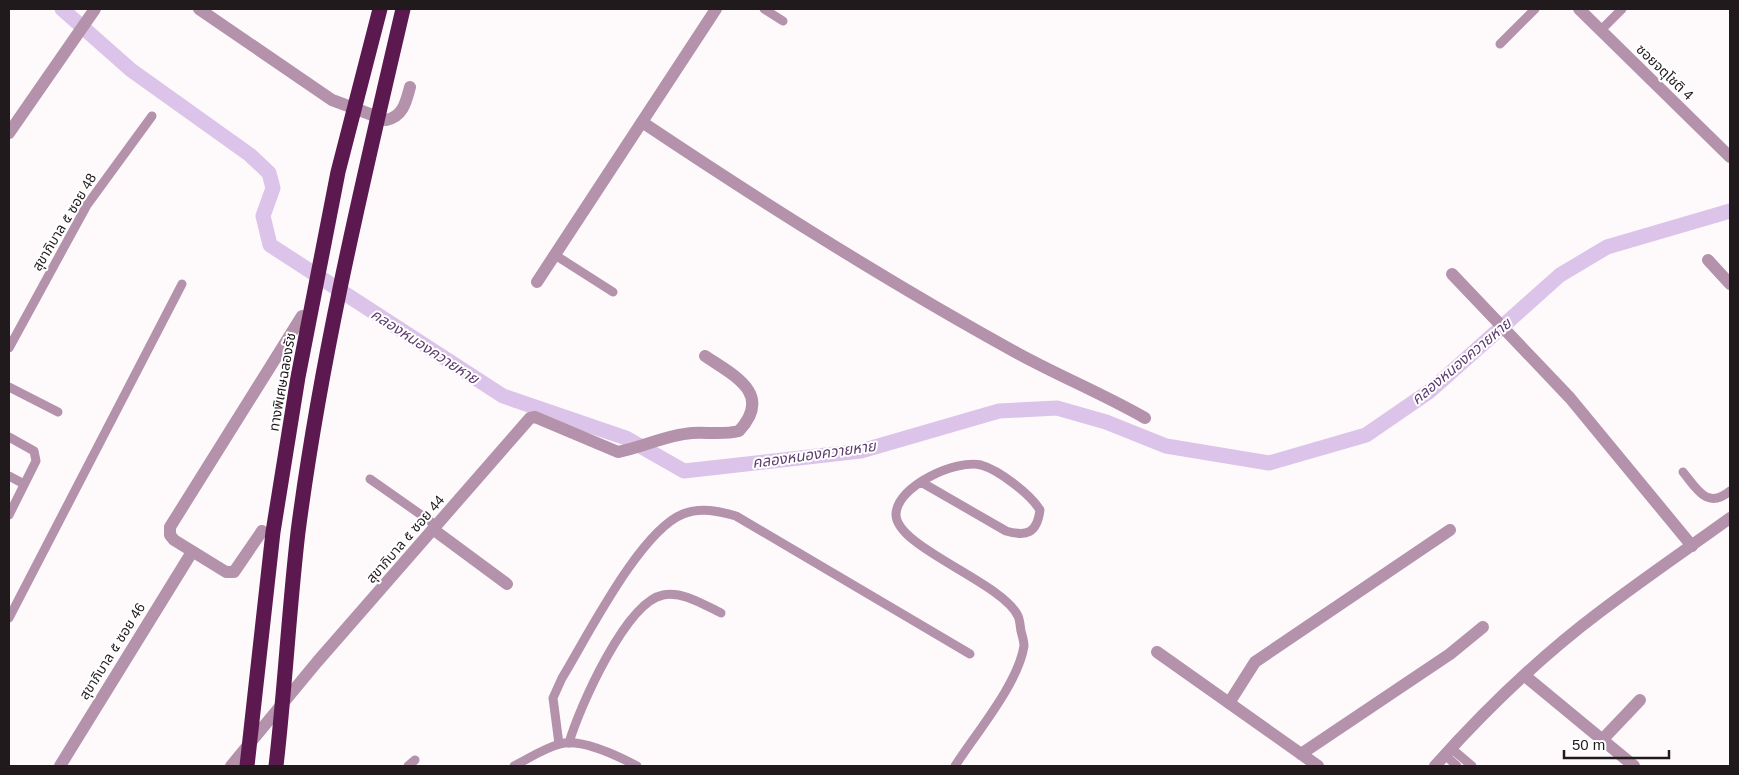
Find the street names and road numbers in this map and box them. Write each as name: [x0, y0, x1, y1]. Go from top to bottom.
street label: ซอยจตุโชติ 4: [1633, 41, 1697, 104]
street label: สุขาภิบาล ๕ ซอย 48: [29, 170, 100, 274]
street label: ทางพิเศษฉลองรัช: [265, 331, 299, 433]
street label: สุขาภิบาล ๕ ซอย 44: [363, 492, 448, 587]
street label: สุขาภิบาล ๕ ซอย 46: [76, 600, 149, 703]

